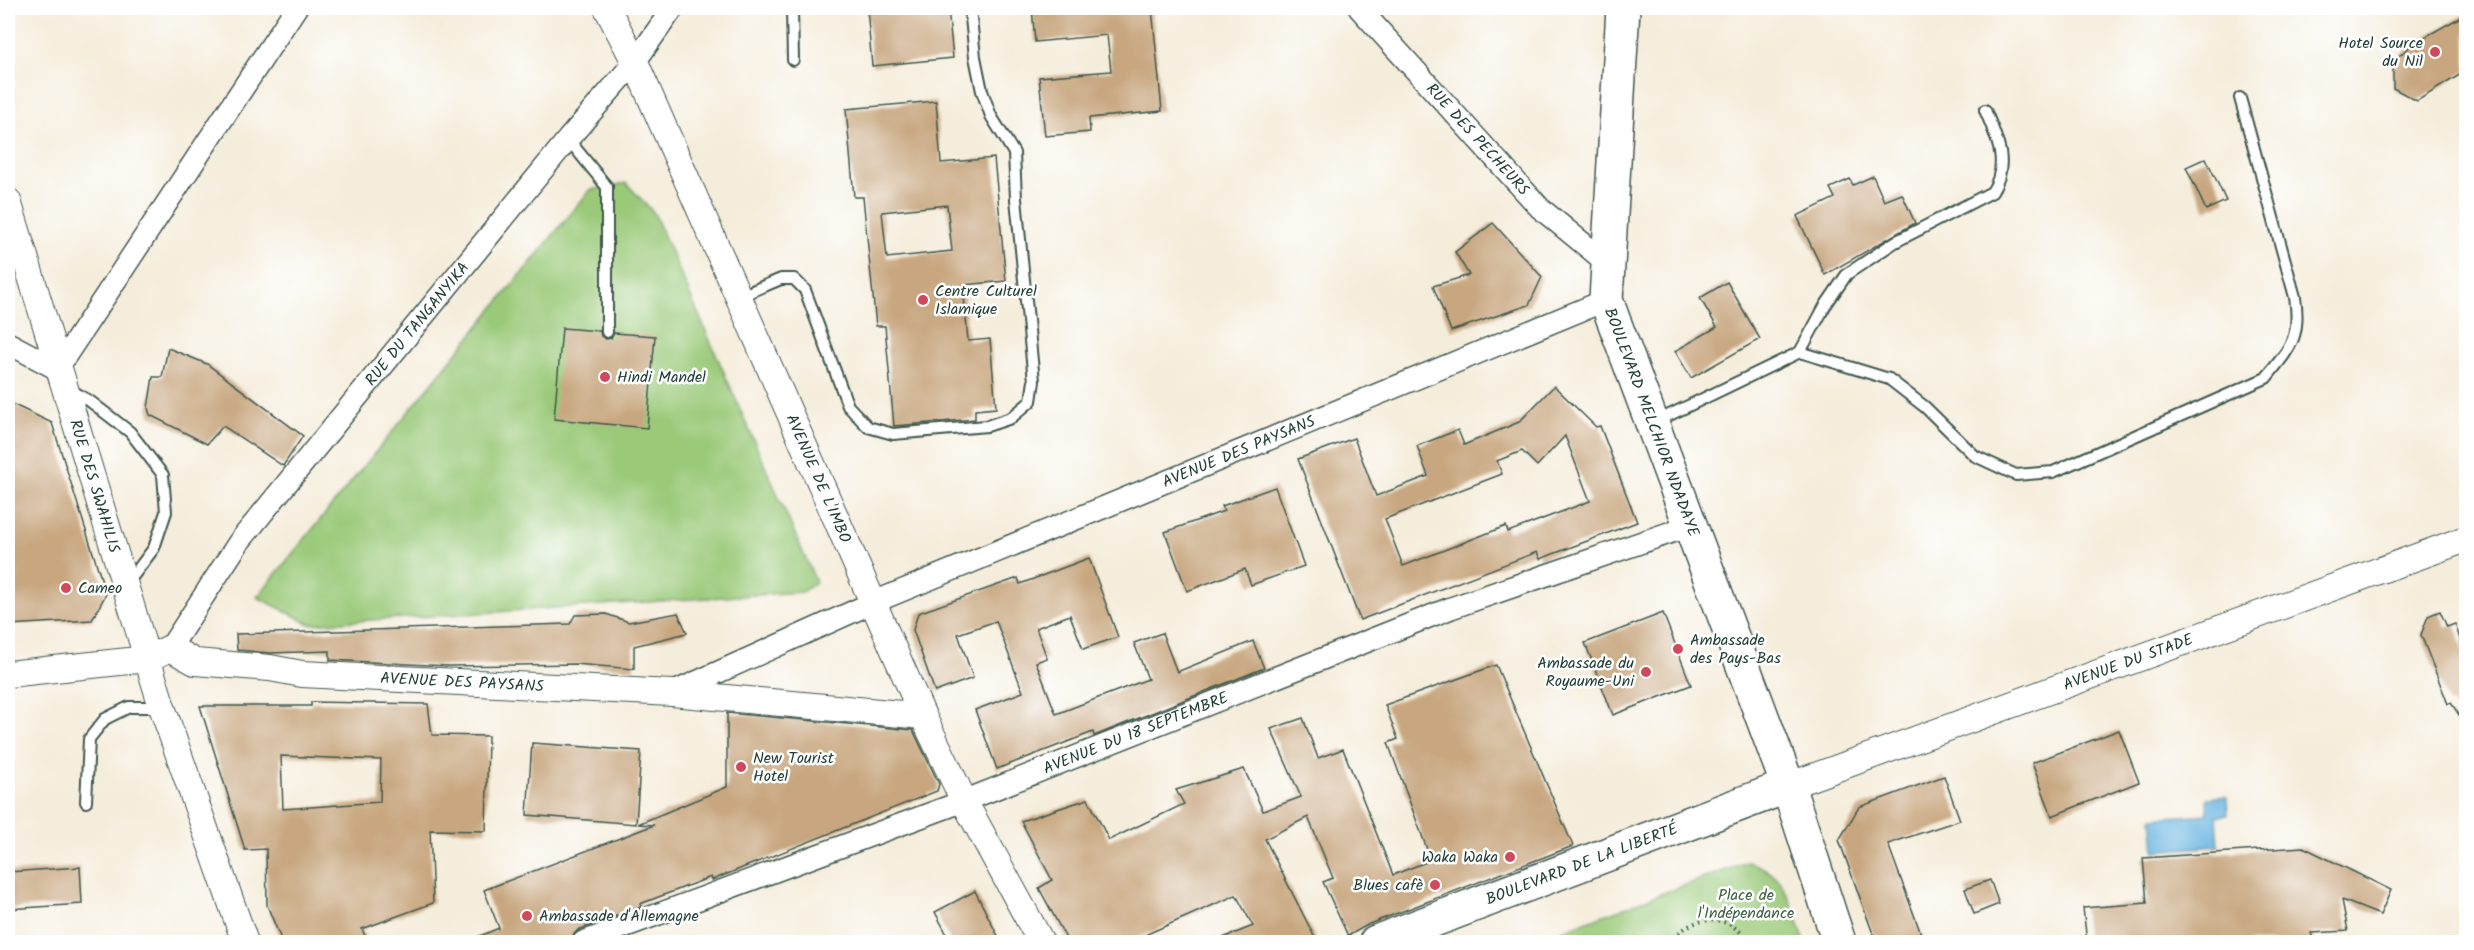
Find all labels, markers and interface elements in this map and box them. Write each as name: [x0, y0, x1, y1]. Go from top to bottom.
place label: Hotel Source du Nil: [2338, 31, 2423, 74]
marker: Hotel Source du Nil: [2428, 45, 2442, 59]
street label: RUE DES PECHEURS: [1420, 77, 1536, 202]
street label: RUE DU TANGANYIKA: [359, 256, 476, 391]
place label: Centre Culturel Islamique: [935, 279, 1037, 322]
marker: Centre Culturel Islamique: [916, 293, 930, 307]
street label: BOULEVARD MELCHIOR NDADAYE: [1597, 304, 1706, 541]
place label: Hindi Mandel: [617, 365, 706, 390]
marker: Hindi Mandel: [598, 370, 612, 384]
street label: AVENUE DES PAYSANS: [1158, 409, 1320, 494]
street label: AVENUE DE L'IMBO: [779, 410, 858, 547]
street label: RUE DES SWAHILIS: [63, 416, 127, 556]
place label: Cameo: [78, 576, 122, 601]
marker: Cameo: [59, 581, 73, 595]
street label: AVENUE DU STADE: [2060, 627, 2197, 697]
place label: Ambassade des Pays-Bas: [1690, 628, 1781, 671]
marker: Ambassade des Pays-Bas: [1671, 642, 1685, 656]
place label: Ambassade du Royaume-Uni: [1537, 651, 1635, 694]
marker: Ambassade du Royaume-Uni: [1639, 665, 1653, 679]
street label: AVENUE DES PAYSANS: [380, 666, 545, 699]
street label: AVENUE DU 18 SEPTEMBRE: [1039, 685, 1233, 781]
place label: New Tourist Hotel: [753, 746, 835, 789]
marker: New Tourist Hotel: [734, 760, 748, 774]
street label: BOULEVARD DE LA LIBERTÉ: [1482, 816, 1682, 912]
place label: Waka Waka: [1422, 845, 1498, 870]
marker: Waka Waka: [1503, 850, 1517, 864]
place label: Blues cafè: [1353, 873, 1423, 898]
marker: Blues cafè: [1428, 878, 1442, 892]
park label: Place de l'Indépendance: [1698, 883, 1794, 926]
place label: Ambassade d'Allemagne: [539, 904, 699, 929]
marker: Ambassade d'Allemagne: [520, 909, 534, 923]

